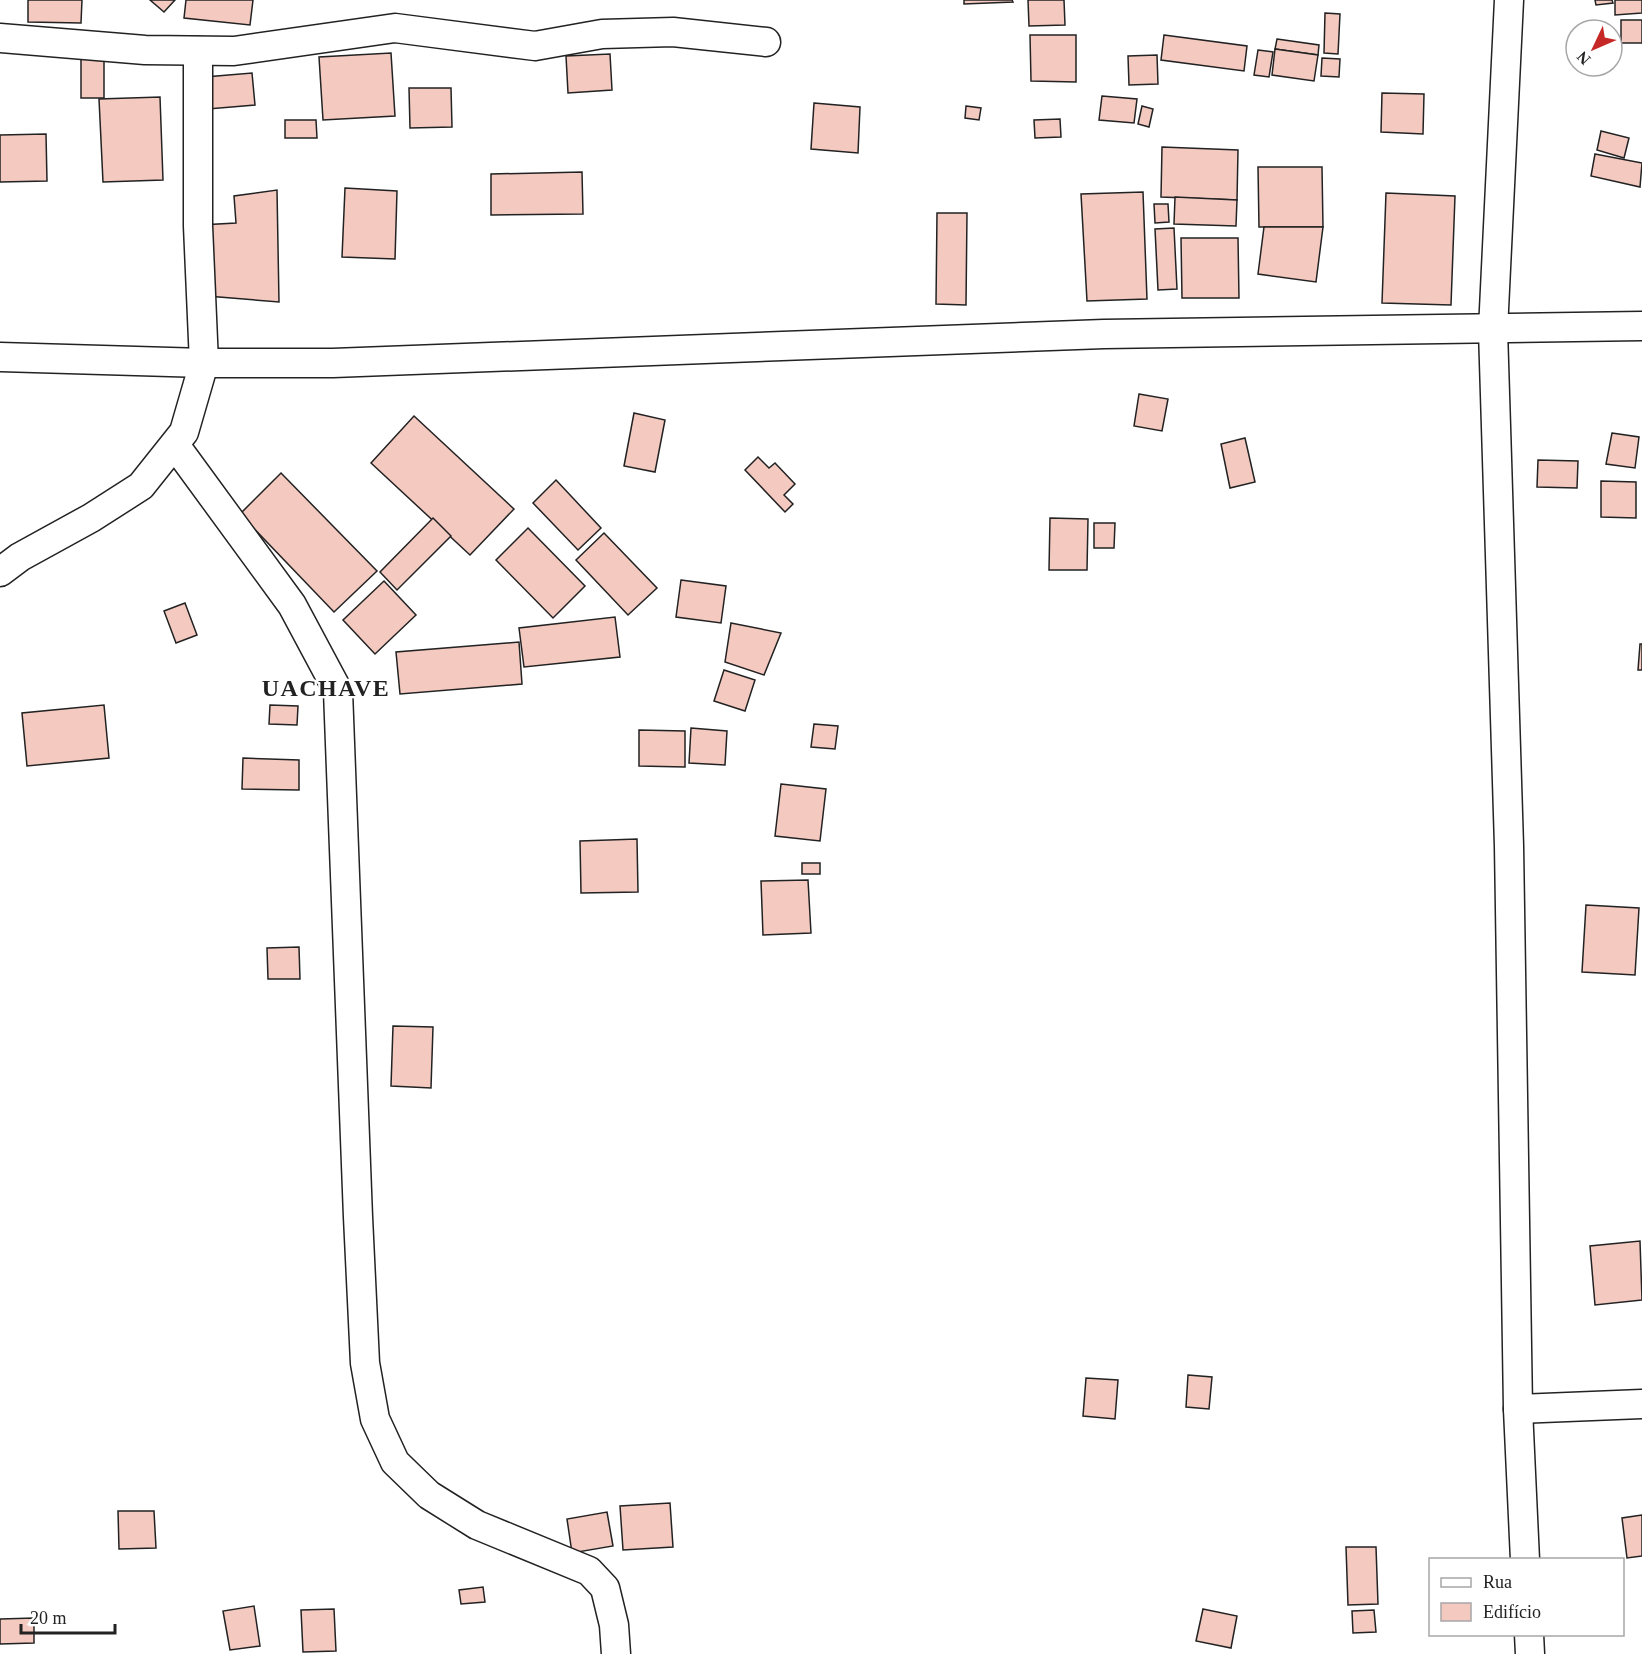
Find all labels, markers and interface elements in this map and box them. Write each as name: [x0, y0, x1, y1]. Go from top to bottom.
north arrow: [1564, 18, 1624, 78]
text: N: [1573, 48, 1594, 68]
district label: UACHAVE: [262, 675, 390, 701]
legend: [1429, 1558, 1624, 1636]
text: Rua: [1483, 1572, 1512, 1592]
scale bar: [21, 1597, 116, 1635]
text: Edifício: [1483, 1602, 1541, 1622]
text: 20 m: [30, 1608, 67, 1628]

